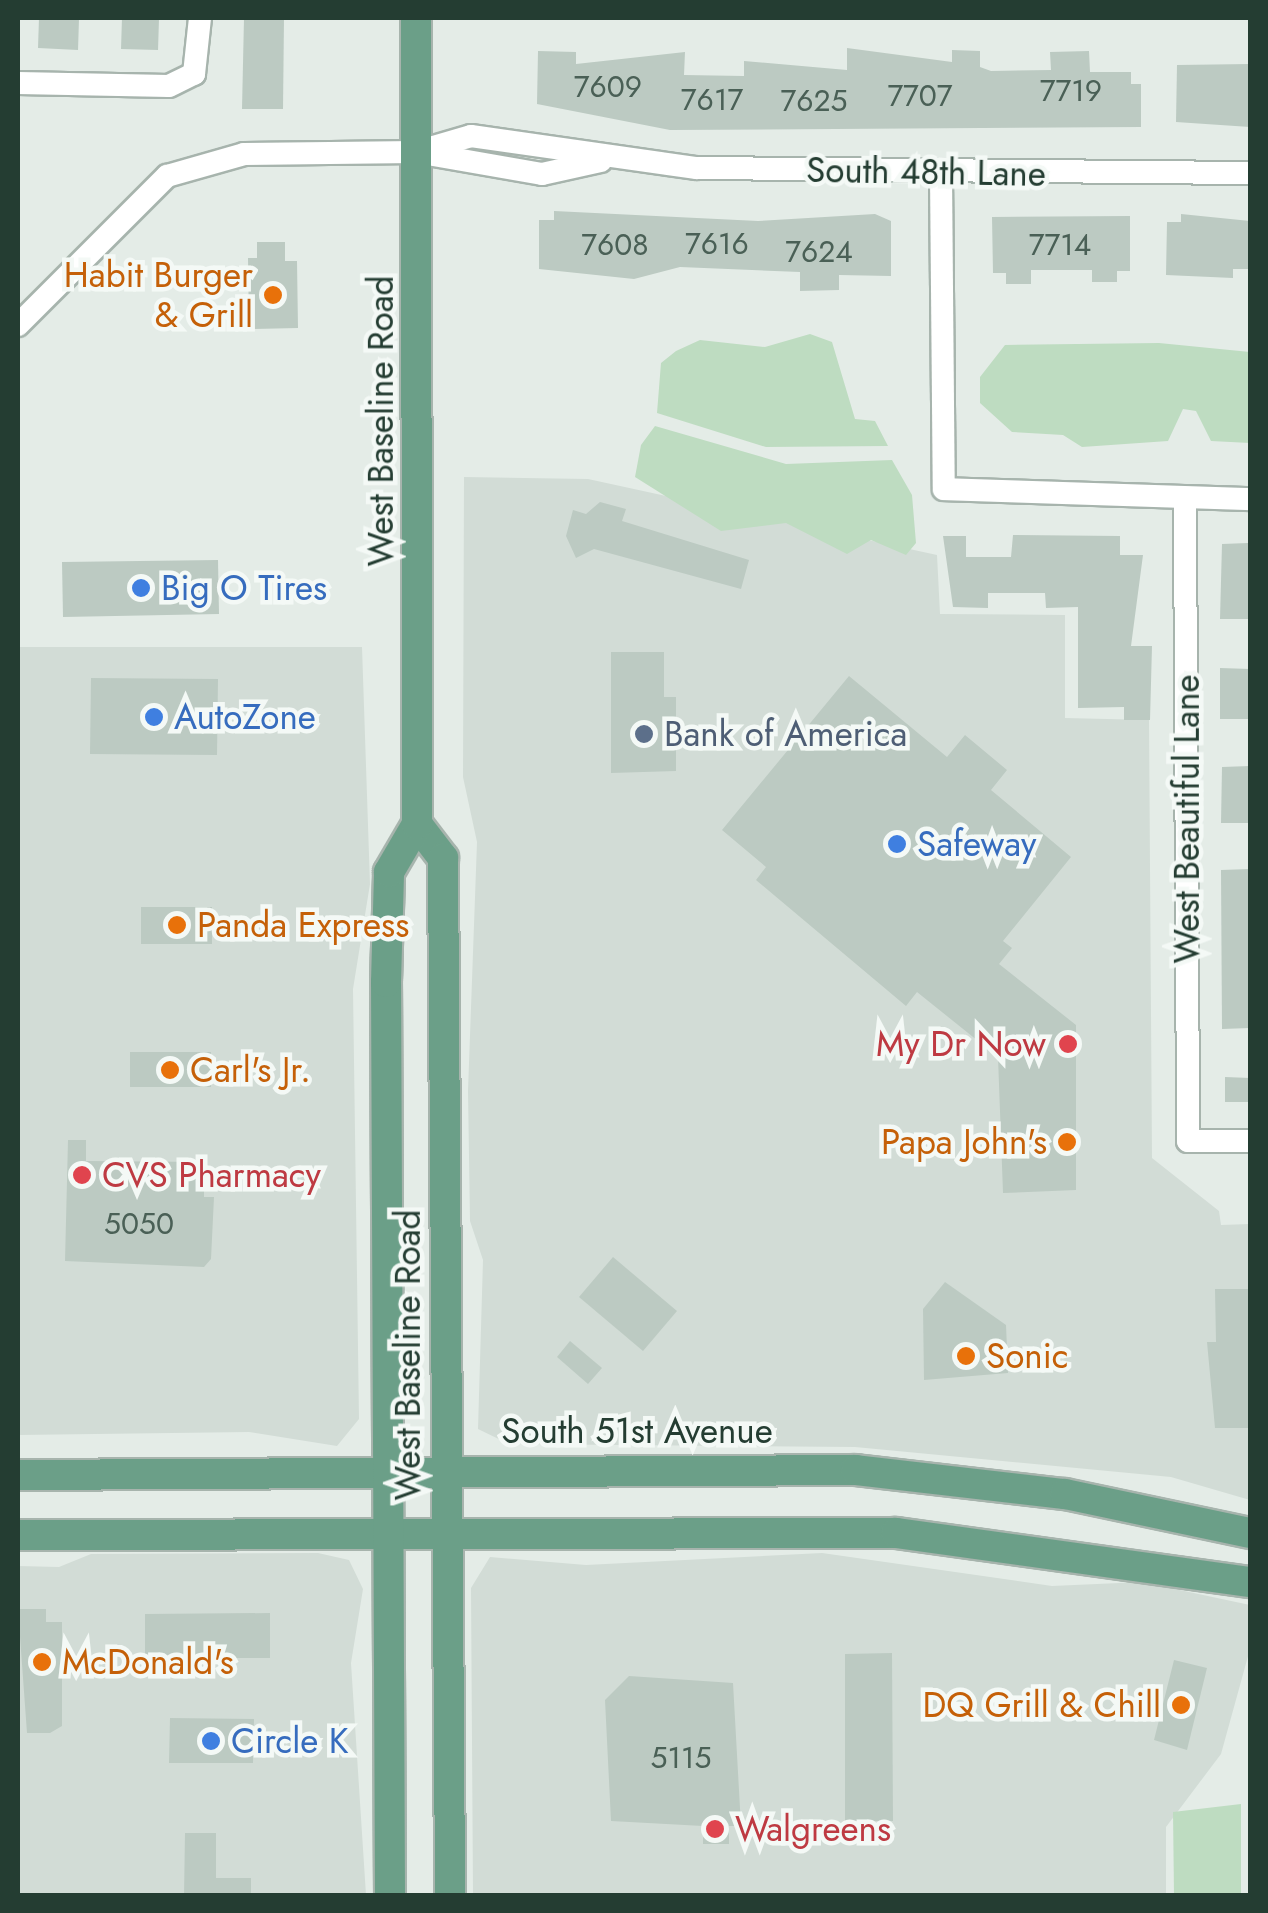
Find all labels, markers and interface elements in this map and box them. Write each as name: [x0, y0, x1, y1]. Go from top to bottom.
house number: 7609: [574, 69, 642, 105]
house number: 7719: [1040, 73, 1102, 109]
house number: 7707: [887, 78, 953, 114]
house number: 7617: [681, 82, 743, 118]
house number: 7625: [780, 83, 848, 119]
street label: South 48th Lane: [806, 149, 1046, 195]
house number: 7616: [685, 226, 749, 262]
house number: 7608: [581, 227, 649, 263]
house number: 7714: [1029, 227, 1091, 263]
house number: 7624: [785, 234, 853, 270]
place label: Habit Burger & Grill: [64, 254, 253, 336]
street label: West Baseline Road: [360, 276, 402, 566]
marker: Habit Burger & Grill: [262, 284, 284, 306]
place label: Big O Tires: [161, 567, 327, 609]
marker: Big O Tires: [130, 577, 152, 599]
street label: West Beautiful Lane: [1166, 674, 1208, 964]
place label: AutoZone: [174, 696, 316, 738]
marker: AutoZone: [143, 706, 165, 728]
place label: Bank of America: [664, 713, 907, 755]
marker: Bank of America: [633, 723, 655, 745]
place label: Safeway: [917, 823, 1036, 865]
marker: Safeway: [886, 833, 908, 855]
place label: Panda Express: [197, 904, 409, 946]
marker: Panda Express: [166, 914, 188, 936]
place label: My Dr Now: [876, 1023, 1046, 1065]
marker: My Dr Now: [1055, 1031, 1081, 1057]
place label: Carl's Jr.: [190, 1049, 311, 1091]
marker: Carl's Jr.: [159, 1059, 181, 1081]
place label: Papa John's: [881, 1121, 1047, 1163]
marker: Papa John's: [1056, 1131, 1078, 1153]
place label: CVS Pharmacy: [102, 1154, 321, 1196]
marker: CVS Pharmacy: [71, 1164, 93, 1186]
house number: 5050: [104, 1206, 174, 1242]
street label: West Baseline Road: [387, 1210, 429, 1500]
place label: Sonic: [986, 1335, 1068, 1377]
marker: Sonic: [955, 1345, 977, 1367]
street label: South 51st Avenue: [501, 1410, 773, 1452]
place label: McDonald's: [62, 1641, 234, 1683]
marker: McDonald's: [31, 1651, 53, 1673]
place label: DQ Grill & Chill: [923, 1684, 1161, 1726]
marker: DQ Grill & Chill: [1170, 1694, 1192, 1716]
place label: Circle K: [231, 1720, 349, 1762]
marker: Circle K: [200, 1730, 222, 1752]
house number: 5115: [651, 1740, 711, 1776]
place label: Walgreens: [735, 1808, 891, 1850]
marker: Walgreens: [704, 1818, 726, 1840]

